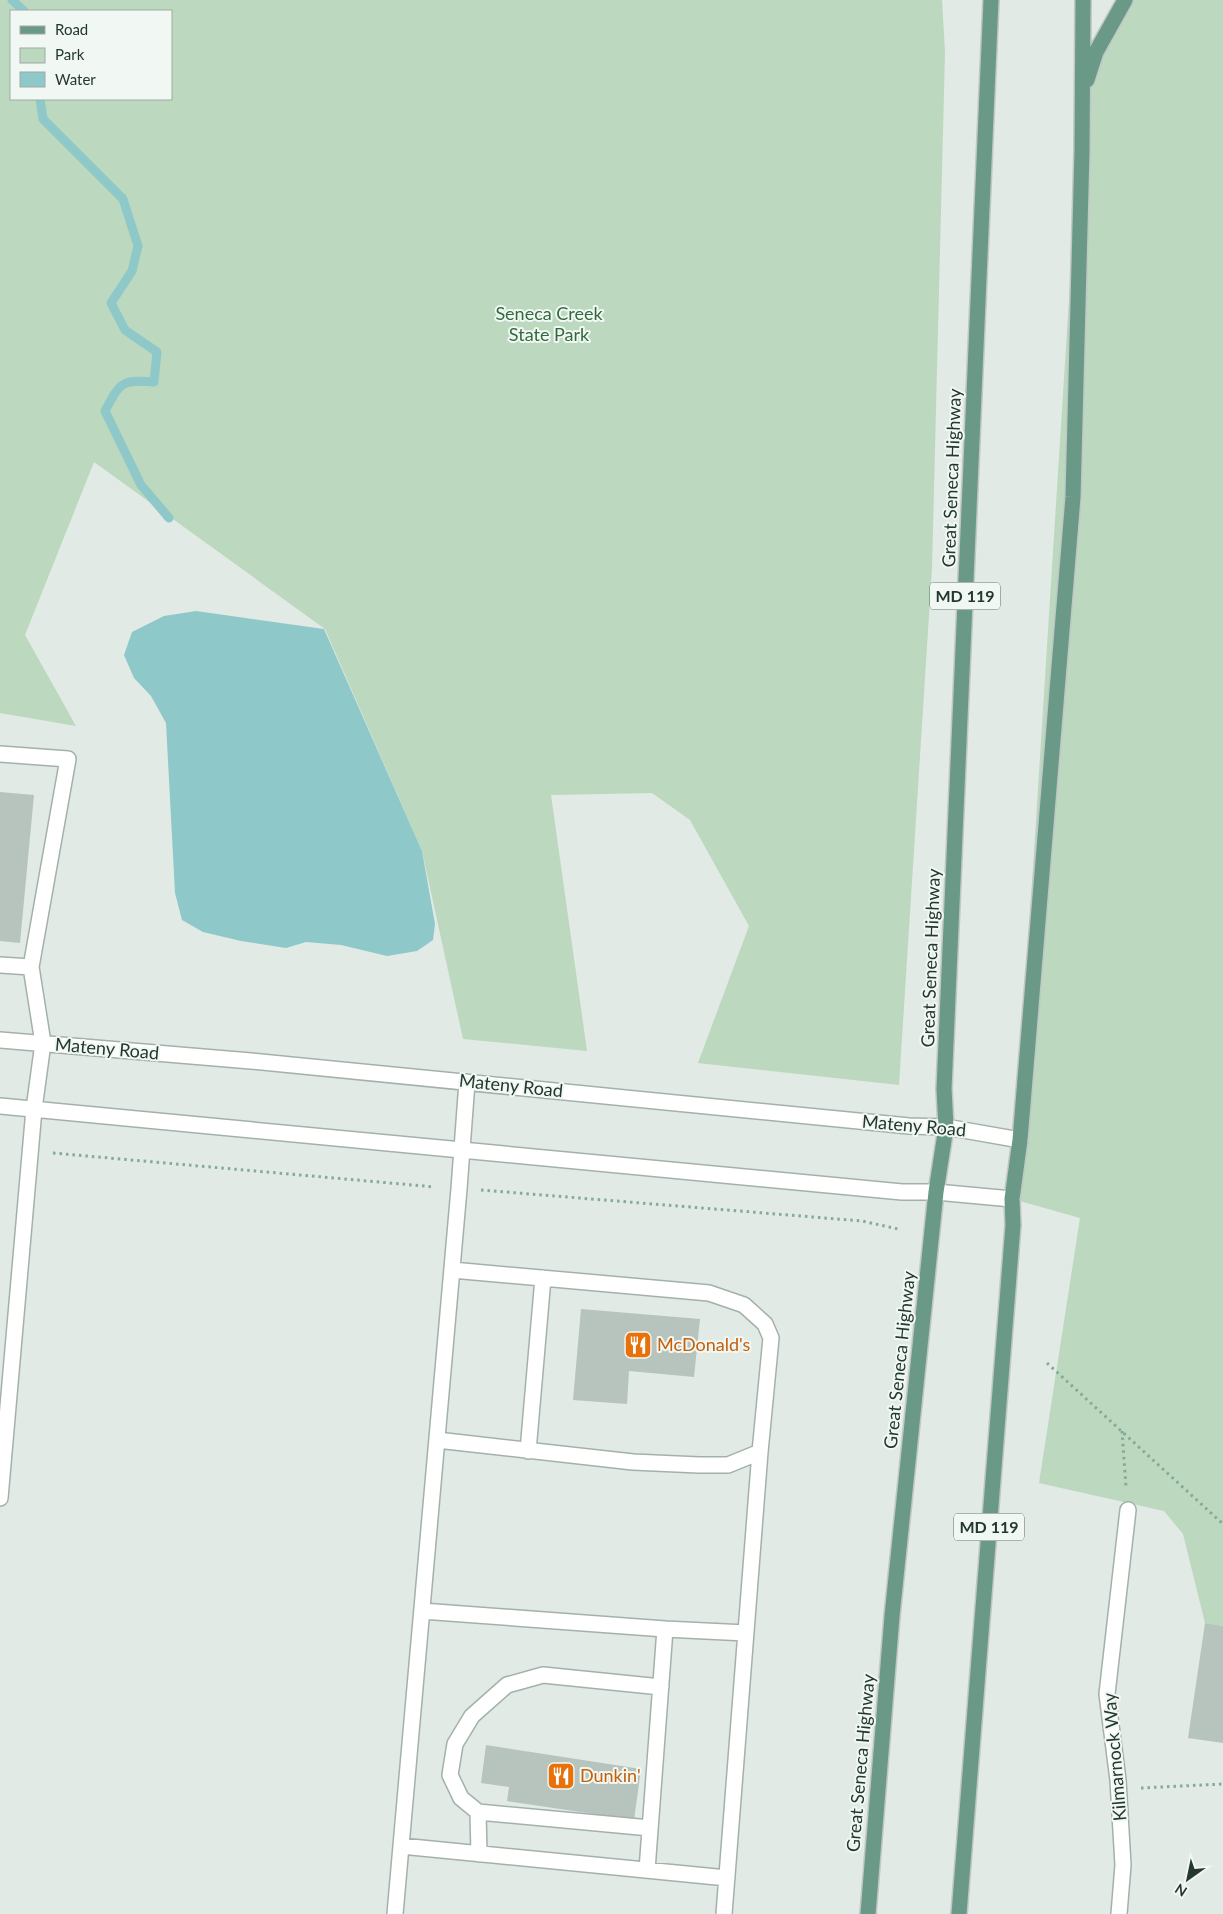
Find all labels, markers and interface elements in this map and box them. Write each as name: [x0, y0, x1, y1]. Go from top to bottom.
legend: [10, 10, 172, 100]
text: Road: [55, 20, 88, 38]
text: Park: [55, 45, 85, 63]
text: Water: [55, 70, 96, 88]
park label: Seneca Creek State Park: [495, 302, 603, 345]
street label: Great Seneca Highway: [937, 388, 965, 568]
road number: MD 119: [930, 582, 1000, 610]
street label: Great Seneca Highway: [916, 868, 944, 1048]
street label: Mateny Road: [54, 1032, 160, 1064]
street label: Mateny Road: [458, 1069, 564, 1101]
street label: Mateny Road: [861, 1109, 967, 1141]
street label: Great Seneca Highway: [879, 1269, 919, 1450]
restaurant icon: McDonald's: [623, 1330, 653, 1360]
place label: McDonald's: [657, 1333, 751, 1355]
road number: MD 119: [954, 1514, 1024, 1540]
street label: Great Seneca Highway: [841, 1672, 879, 1853]
street label: Kilmarnock Way: [1097, 1691, 1131, 1822]
restaurant icon: Dunkin': [546, 1761, 576, 1791]
place label: Dunkin': [580, 1764, 641, 1786]
north arrow: [1163, 1854, 1213, 1904]
text: N: [1171, 1880, 1190, 1900]

